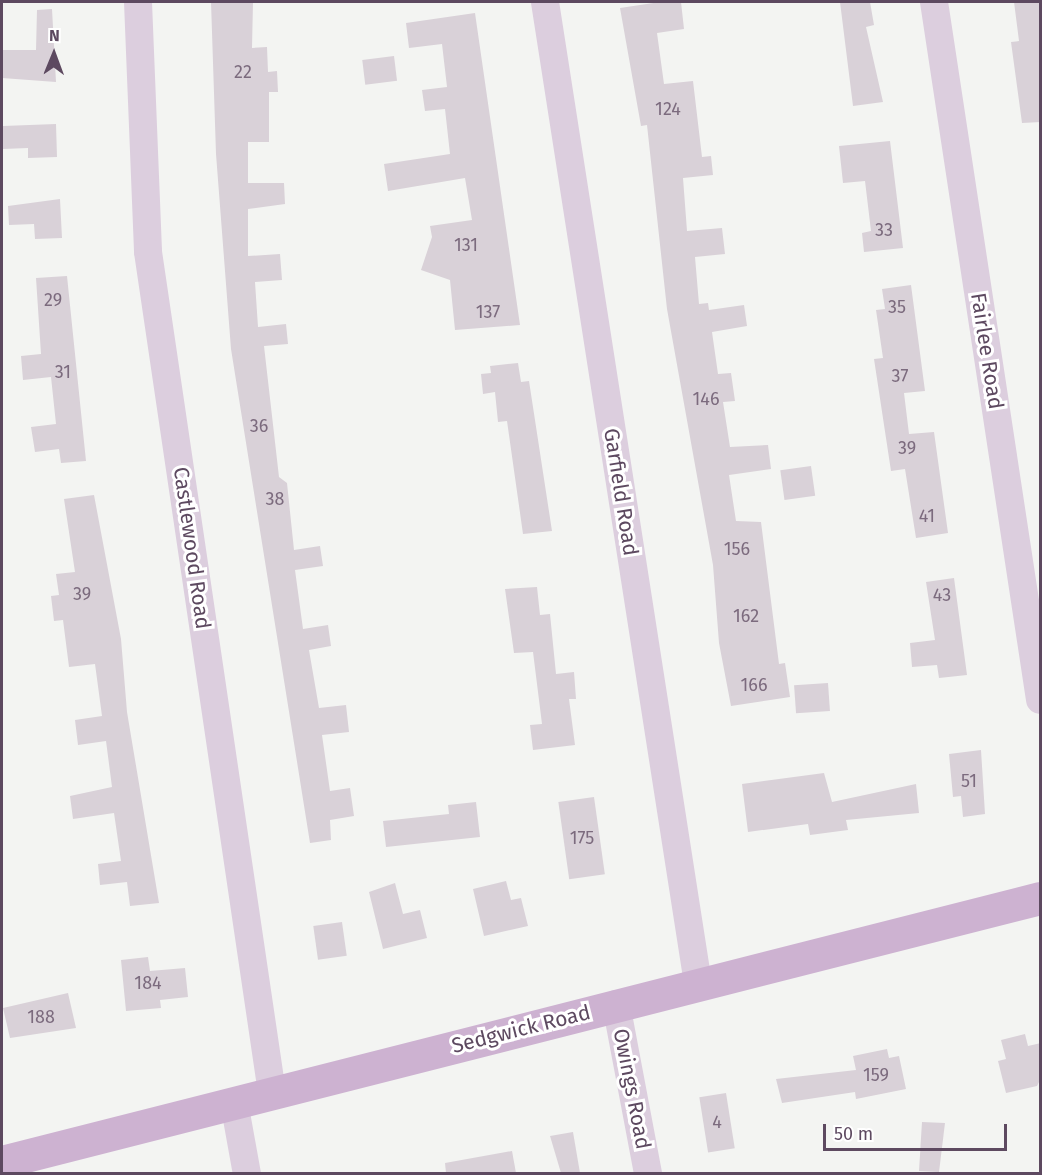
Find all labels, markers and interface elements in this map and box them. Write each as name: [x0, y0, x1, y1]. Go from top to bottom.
north arrow: [24, 24, 84, 84]
text: N: [49, 26, 60, 45]
house number: 22: [234, 61, 252, 83]
house number: 124: [655, 98, 681, 120]
house number: 33: [875, 219, 893, 241]
house number: 131: [454, 234, 478, 256]
house number: 29: [44, 289, 62, 311]
street label: Fairlee Road: [965, 291, 1009, 411]
house number: 35: [888, 296, 906, 318]
house number: 137: [476, 301, 500, 323]
house number: 31: [55, 361, 71, 383]
house number: 37: [892, 365, 908, 387]
house number: 146: [693, 388, 719, 410]
house number: 36: [250, 415, 268, 437]
street label: Garfield Road: [598, 426, 644, 558]
house number: 39: [898, 437, 916, 459]
street label: Castlewood Road: [168, 465, 216, 631]
house number: 38: [266, 488, 284, 510]
house number: 41: [919, 505, 935, 527]
house number: 156: [724, 538, 750, 560]
house number: 39: [73, 583, 91, 605]
house number: 43: [933, 584, 951, 606]
house number: 162: [733, 605, 759, 627]
house number: 166: [741, 674, 767, 696]
house number: 51: [961, 770, 977, 792]
house number: 175: [570, 827, 594, 849]
house number: 184: [134, 972, 162, 994]
street label: Sedgwick Road: [449, 1000, 593, 1058]
house number: 188: [27, 1006, 55, 1028]
street label: Owings Road: [608, 1027, 656, 1151]
house number: 159: [863, 1064, 889, 1086]
house number: 4: [712, 1111, 722, 1133]
scale bar: [826, 1112, 1010, 1150]
text: 50 m: [834, 1123, 873, 1145]

